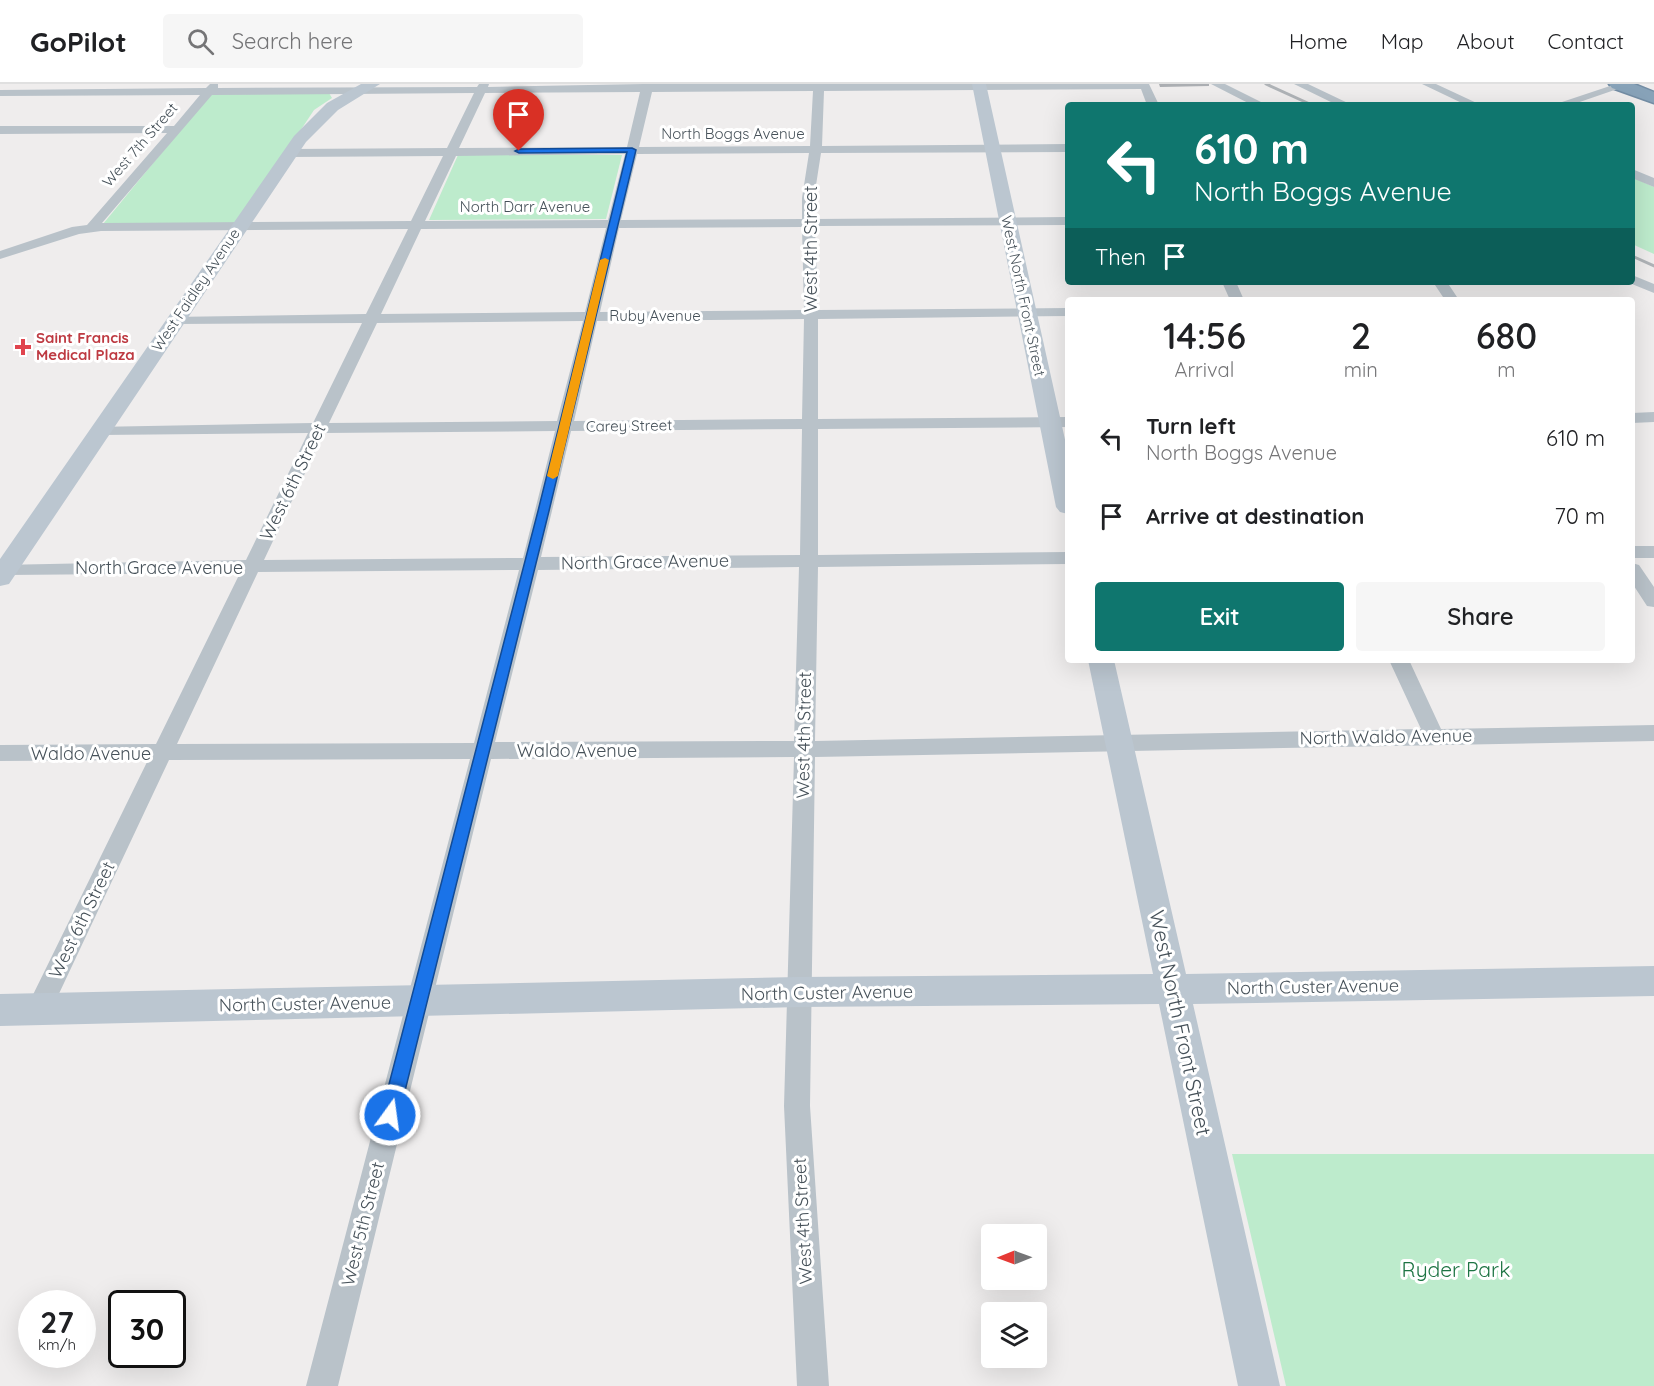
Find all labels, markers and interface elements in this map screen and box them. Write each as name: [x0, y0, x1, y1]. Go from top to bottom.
search box: [163, 14, 583, 68]
text: GoPilot: [30, 24, 127, 59]
icon: search: [184, 25, 217, 58]
text: Search here: [232, 27, 353, 55]
text: Home: [1289, 28, 1348, 54]
text: Map: [1381, 28, 1424, 54]
text: About: [1457, 28, 1515, 54]
text: Contact: [1548, 28, 1624, 54]
pin: [493, 89, 544, 151]
icon: arrive: [502, 98, 535, 131]
street label: West 7th Street: [98, 99, 181, 191]
text: 610 m: [1194, 122, 1309, 175]
street label: North Boggs Avenue: [661, 124, 805, 143]
icon: left: [1095, 126, 1173, 204]
text: North Boggs Avenue: [1194, 174, 1452, 208]
street label: West 4th Street: [799, 186, 822, 312]
street label: North Darr Avenue: [460, 197, 590, 216]
street label: West North Front Street: [997, 214, 1050, 378]
street label: West Faidley Avenue: [147, 225, 244, 355]
icon: arrive: [1158, 240, 1191, 273]
text: Then: [1095, 243, 1146, 271]
street label: Ruby Avenue: [609, 306, 701, 325]
text: 14:56: [1163, 313, 1246, 358]
text: 2: [1351, 313, 1371, 358]
text: 680: [1476, 313, 1537, 358]
place label: Saint Francis Medical Plaza: [36, 328, 135, 364]
marker: Saint Francis Medical Plaza: [14, 338, 32, 356]
text: Arrival: [1174, 357, 1234, 382]
text: min: [1344, 357, 1378, 382]
text: m: [1497, 357, 1516, 382]
text: Turn left: [1146, 412, 1236, 440]
street label: Carey Street: [586, 415, 672, 436]
street label: West 6th Street: [254, 420, 331, 544]
icon: left: [1095, 422, 1128, 455]
text: 610 m: [1546, 424, 1605, 452]
text: North Boggs Avenue: [1146, 440, 1337, 465]
icon: arrive: [1095, 500, 1128, 533]
text: Arrive at destination: [1146, 502, 1364, 530]
text: 70 m: [1555, 502, 1605, 530]
street label: North Grace Avenue: [561, 549, 729, 574]
street label: North Grace Avenue: [75, 556, 243, 579]
button: Exit: [1095, 582, 1344, 651]
button: Share: [1356, 582, 1605, 651]
street label: West 4th Street: [791, 671, 816, 799]
street label: North Waldo Avenue: [1300, 723, 1472, 750]
street label: Waldo Avenue: [517, 739, 637, 762]
street label: Waldo Avenue: [31, 742, 151, 765]
street label: West 6th Street: [43, 858, 120, 982]
street label: West North Front Street: [1144, 908, 1218, 1138]
street label: North Custer Avenue: [1227, 973, 1399, 1000]
street label: North Custer Avenue: [741, 979, 913, 1006]
street label: North Custer Avenue: [219, 990, 391, 1017]
position arrow: [358, 1083, 422, 1147]
street label: West 4th Street: [788, 1157, 817, 1285]
street label: West 5th Street: [336, 1159, 389, 1288]
north arrow: [981, 1224, 1047, 1290]
map controls: [981, 1224, 1047, 1368]
park label: Ryder Park: [1402, 1256, 1510, 1282]
speed limit sign: 30: [108, 1290, 186, 1368]
button: layers: [981, 1302, 1047, 1368]
text: 27: [40, 1303, 74, 1341]
text: km/h: [38, 1335, 76, 1354]

